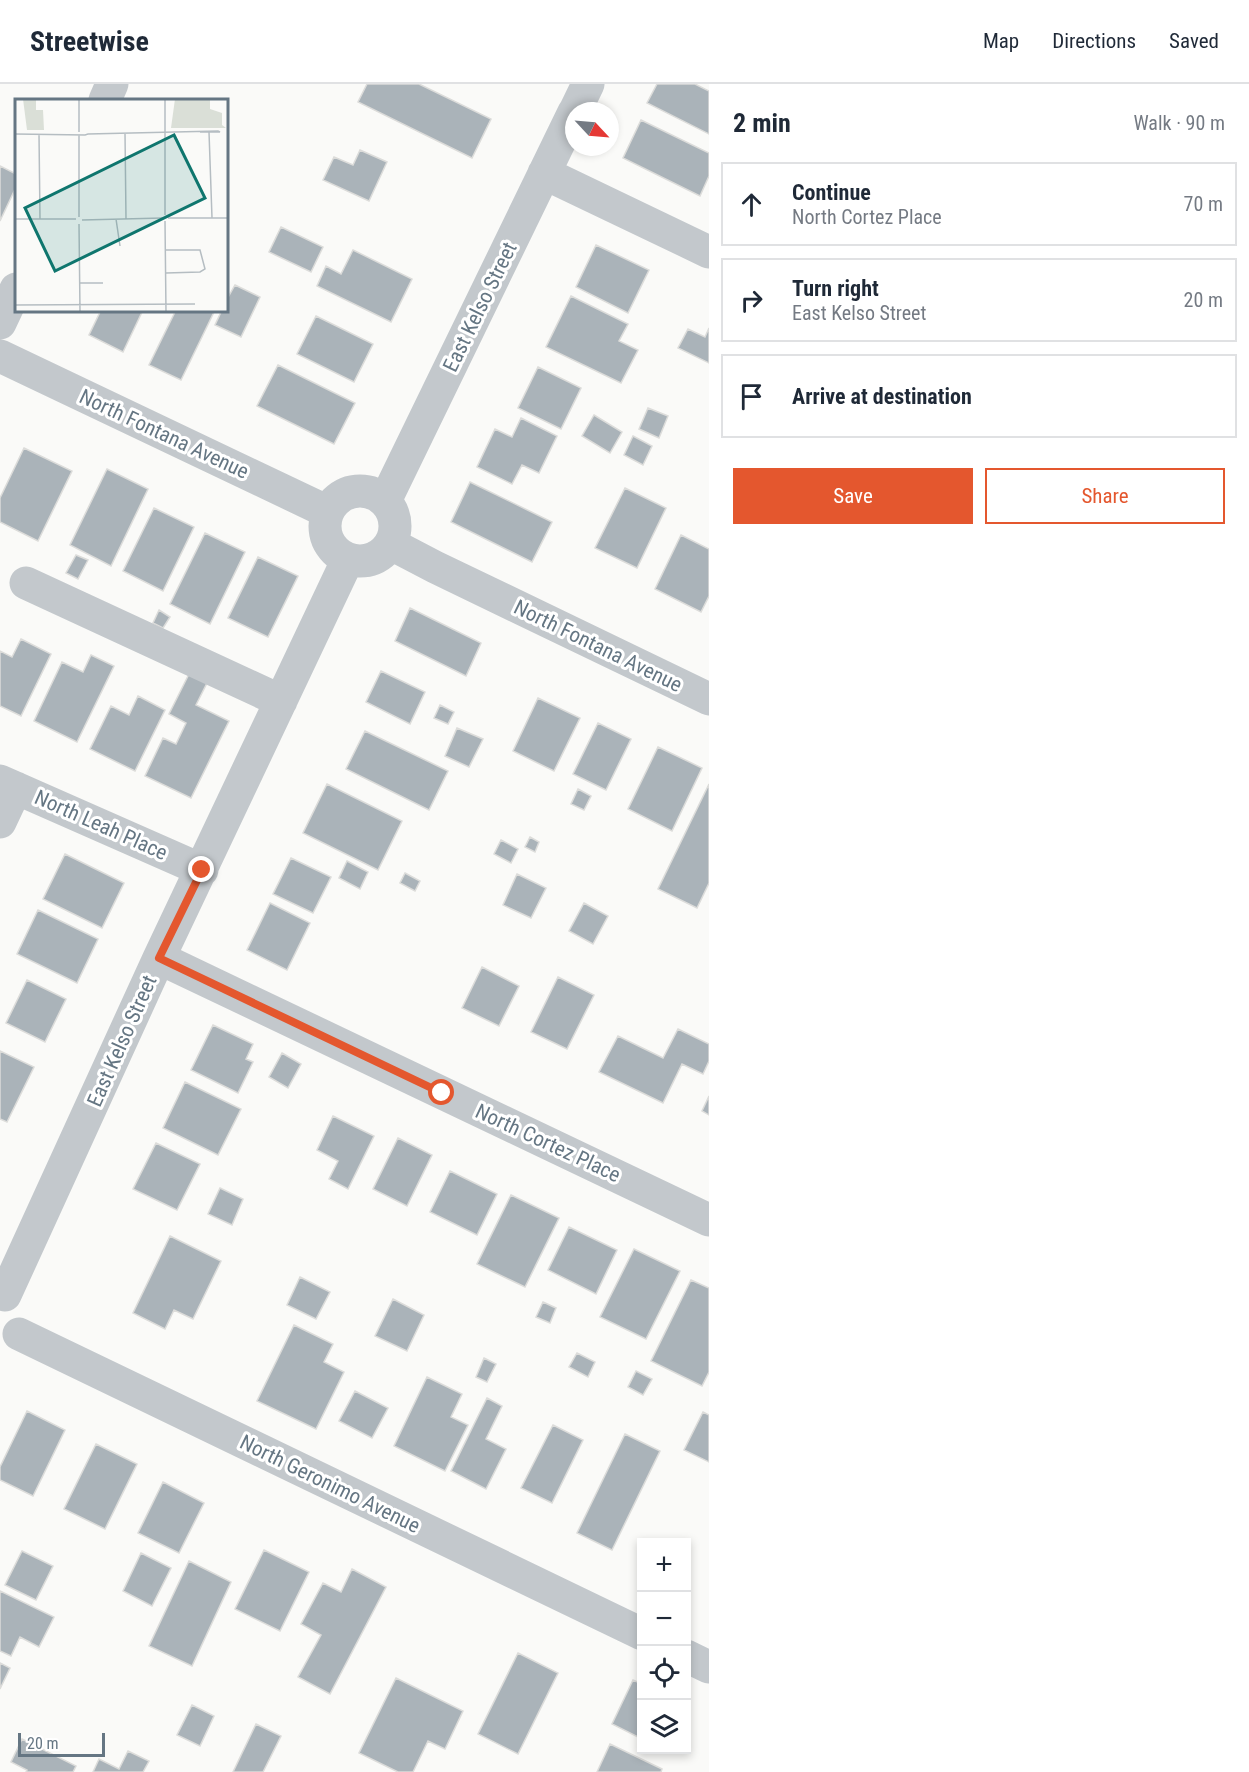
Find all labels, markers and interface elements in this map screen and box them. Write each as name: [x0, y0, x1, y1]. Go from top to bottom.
text: Streetwise: [30, 25, 149, 58]
text: Map: [983, 29, 1019, 53]
text: Directions: [1052, 29, 1136, 53]
text: Saved: [1169, 29, 1219, 53]
inset map: [15, 99, 228, 312]
north arrow: [565, 102, 619, 156]
text: 2 min: [733, 108, 791, 138]
text: Walk · 90 m: [1133, 111, 1225, 135]
text: Continue: [792, 180, 871, 205]
icon: ahead: [735, 188, 768, 221]
text: 70 m: [1184, 192, 1223, 216]
text: North Cortez Place: [792, 205, 942, 229]
street label: East Kelso Street: [438, 238, 522, 376]
text: Turn right: [792, 276, 879, 301]
icon: right: [735, 284, 768, 317]
text: 20 m: [1184, 288, 1223, 312]
text: East Kelso Street: [792, 301, 926, 325]
icon: arrive: [735, 380, 768, 413]
street label: North Fontana Avenue: [76, 384, 253, 484]
text: Arrive at destination: [792, 384, 972, 409]
button: Save: [733, 468, 973, 524]
button: Share: [985, 468, 1225, 524]
street label: North Fontana Avenue: [510, 595, 686, 697]
street label: North Leah Place: [31, 785, 171, 865]
route end: [188, 856, 214, 882]
street label: East Kelso Street: [82, 972, 162, 1110]
route start: [428, 1079, 454, 1105]
street label: North Cortez Place: [472, 1099, 624, 1187]
street label: North Geronimo Avenue: [236, 1430, 424, 1538]
map controls: [637, 1538, 691, 1754]
button: +: [637, 1538, 691, 1592]
button: −: [637, 1592, 691, 1646]
button: locate: [637, 1646, 691, 1700]
button: layers: [637, 1700, 691, 1754]
scale bar: [18, 1730, 105, 1758]
text: 20 m: [27, 1734, 59, 1753]

